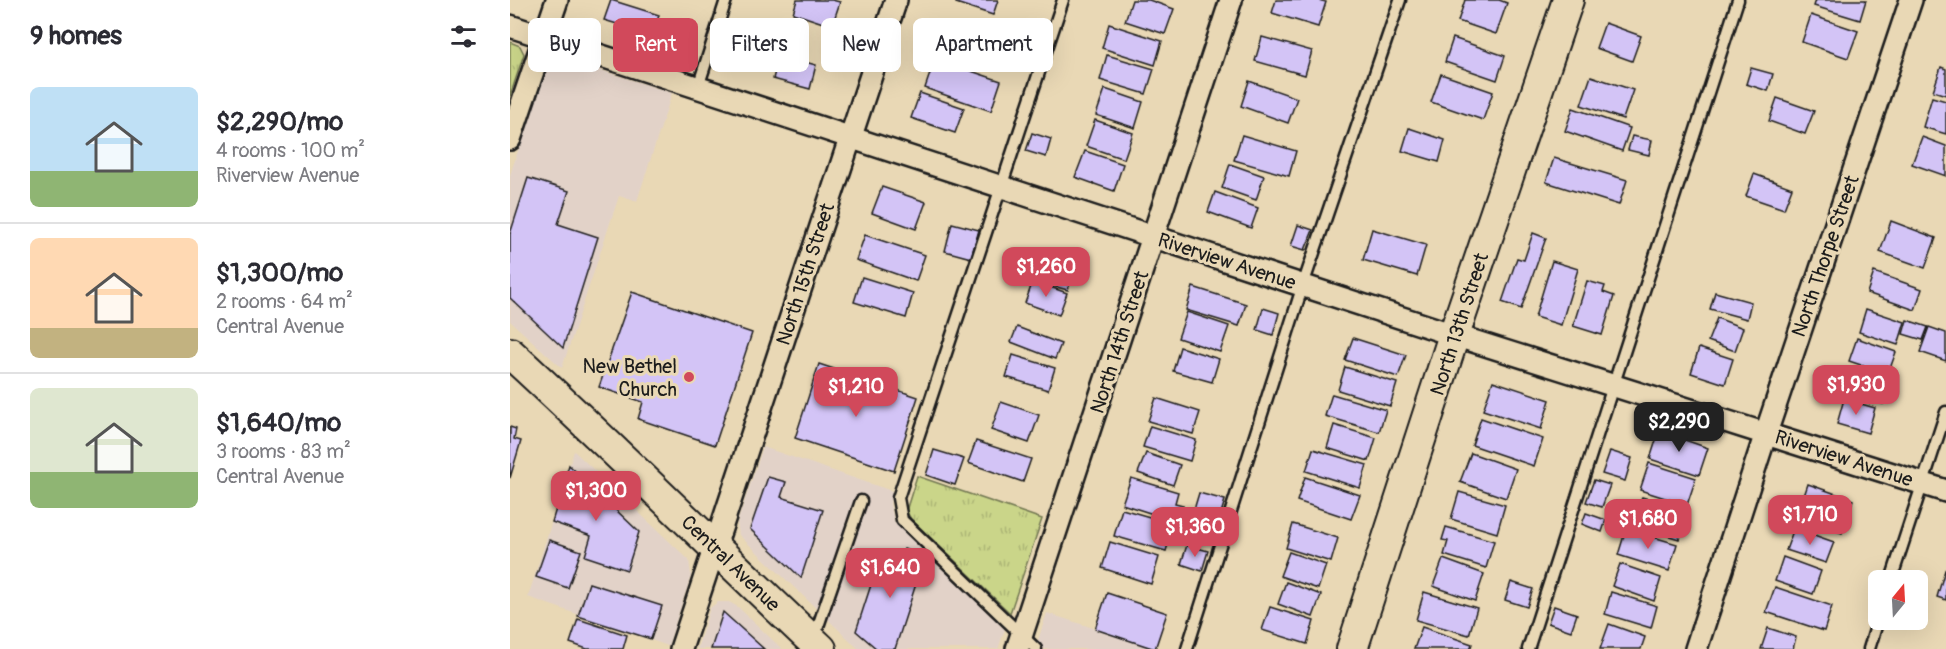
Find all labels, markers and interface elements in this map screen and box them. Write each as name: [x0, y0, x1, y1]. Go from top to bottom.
chip: Buy: [528, 18, 601, 72]
chip: Rent: [613, 18, 698, 72]
chip: Filters: [710, 18, 809, 72]
chip: New: [821, 18, 901, 72]
chip: Apartment: [913, 18, 1053, 72]
text: 9 homes: [30, 20, 122, 52]
icon: filters: [447, 20, 480, 53]
text: $2,290/mo: [216, 106, 343, 138]
icon: home: [78, 111, 150, 183]
text: 4 rooms · 100 m²: [216, 138, 365, 163]
text: Riverview Avenue: [216, 163, 359, 188]
street label: North Thorpe Street: [1786, 171, 1865, 340]
street label: North 15th Street: [771, 199, 840, 348]
street label: Riverview Avenue: [1155, 227, 1299, 296]
pin: $1,260: [997, 247, 1095, 298]
street label: North 13th Street: [1425, 249, 1495, 398]
text: $1,260: [1016, 254, 1076, 279]
text: $1,300/mo: [216, 257, 343, 289]
icon: home: [78, 262, 150, 334]
street label: North 14th Street: [1085, 267, 1155, 417]
text: 2 rooms · 64 m²: [216, 289, 353, 314]
text: Central Avenue: [216, 314, 344, 339]
place label: New Bethel Church: [583, 354, 677, 402]
pin: $1,930: [1807, 365, 1905, 416]
pin: $1,210: [807, 367, 905, 418]
marker: New Bethel Church: [682, 370, 696, 384]
text: $1,930: [1827, 372, 1885, 397]
text: $1,210: [828, 374, 884, 399]
pin: $2,290: [1630, 402, 1728, 453]
text: $1,640/mo: [216, 407, 341, 439]
text: $2,290: [1648, 409, 1710, 434]
icon: home: [78, 412, 150, 484]
street label: Riverview Avenue: [1772, 424, 1916, 493]
text: 3 rooms · 83 m²: [216, 439, 351, 464]
text: Central Avenue: [216, 464, 344, 489]
pin: $1,300: [547, 471, 645, 522]
text: $1,300: [565, 478, 627, 503]
pin: $1,710: [1761, 495, 1859, 546]
pin: $1,680: [1599, 499, 1697, 550]
text: $1,710: [1782, 502, 1838, 527]
text: $1,680: [1618, 506, 1678, 531]
pin: $1,360: [1146, 507, 1244, 558]
street label: Central Avenue: [676, 510, 785, 617]
text: $1,360: [1165, 514, 1225, 539]
pin: $1,640: [841, 548, 939, 599]
text: $1,640: [860, 555, 920, 580]
north arrow: [1868, 570, 1928, 630]
map controls: [1868, 570, 1928, 630]

